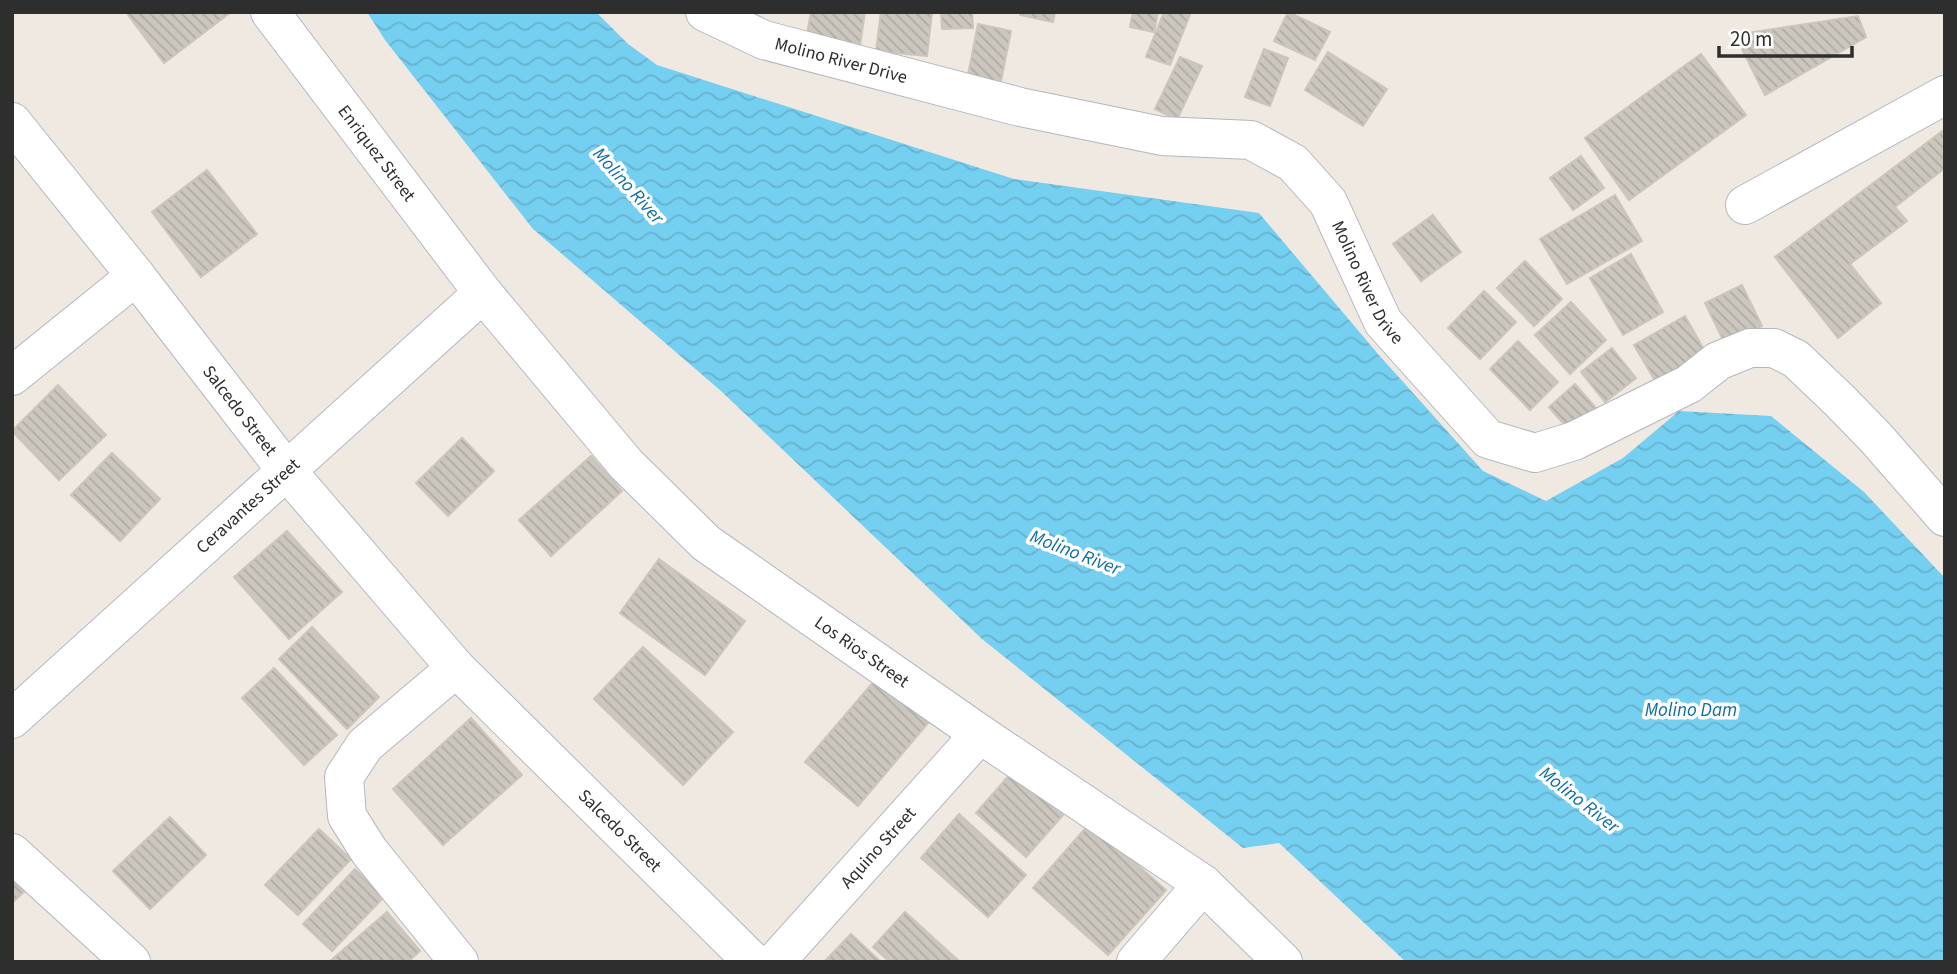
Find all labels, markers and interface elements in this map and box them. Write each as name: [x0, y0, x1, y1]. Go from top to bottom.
scale bar: [1719, 14, 1852, 58]
text: 20 m: [1730, 24, 1772, 54]
street label: Molino River Drive: [772, 31, 910, 90]
street label: Enriquez Street: [332, 100, 422, 207]
water label: Molino River: [586, 142, 671, 231]
street label: Molino River Drive: [1326, 217, 1410, 350]
street label: Salcedo Street: [197, 360, 283, 461]
street label: Ceravantes Street: [190, 452, 305, 559]
water label: Molino River: [1026, 523, 1126, 583]
street label: Los Rios Street: [810, 610, 914, 693]
water label: Molino Dam: [1645, 697, 1737, 724]
water label: Molino River: [1533, 760, 1626, 841]
street label: Salcedo Street: [573, 783, 667, 877]
street label: Aquino Street: [834, 801, 921, 894]

